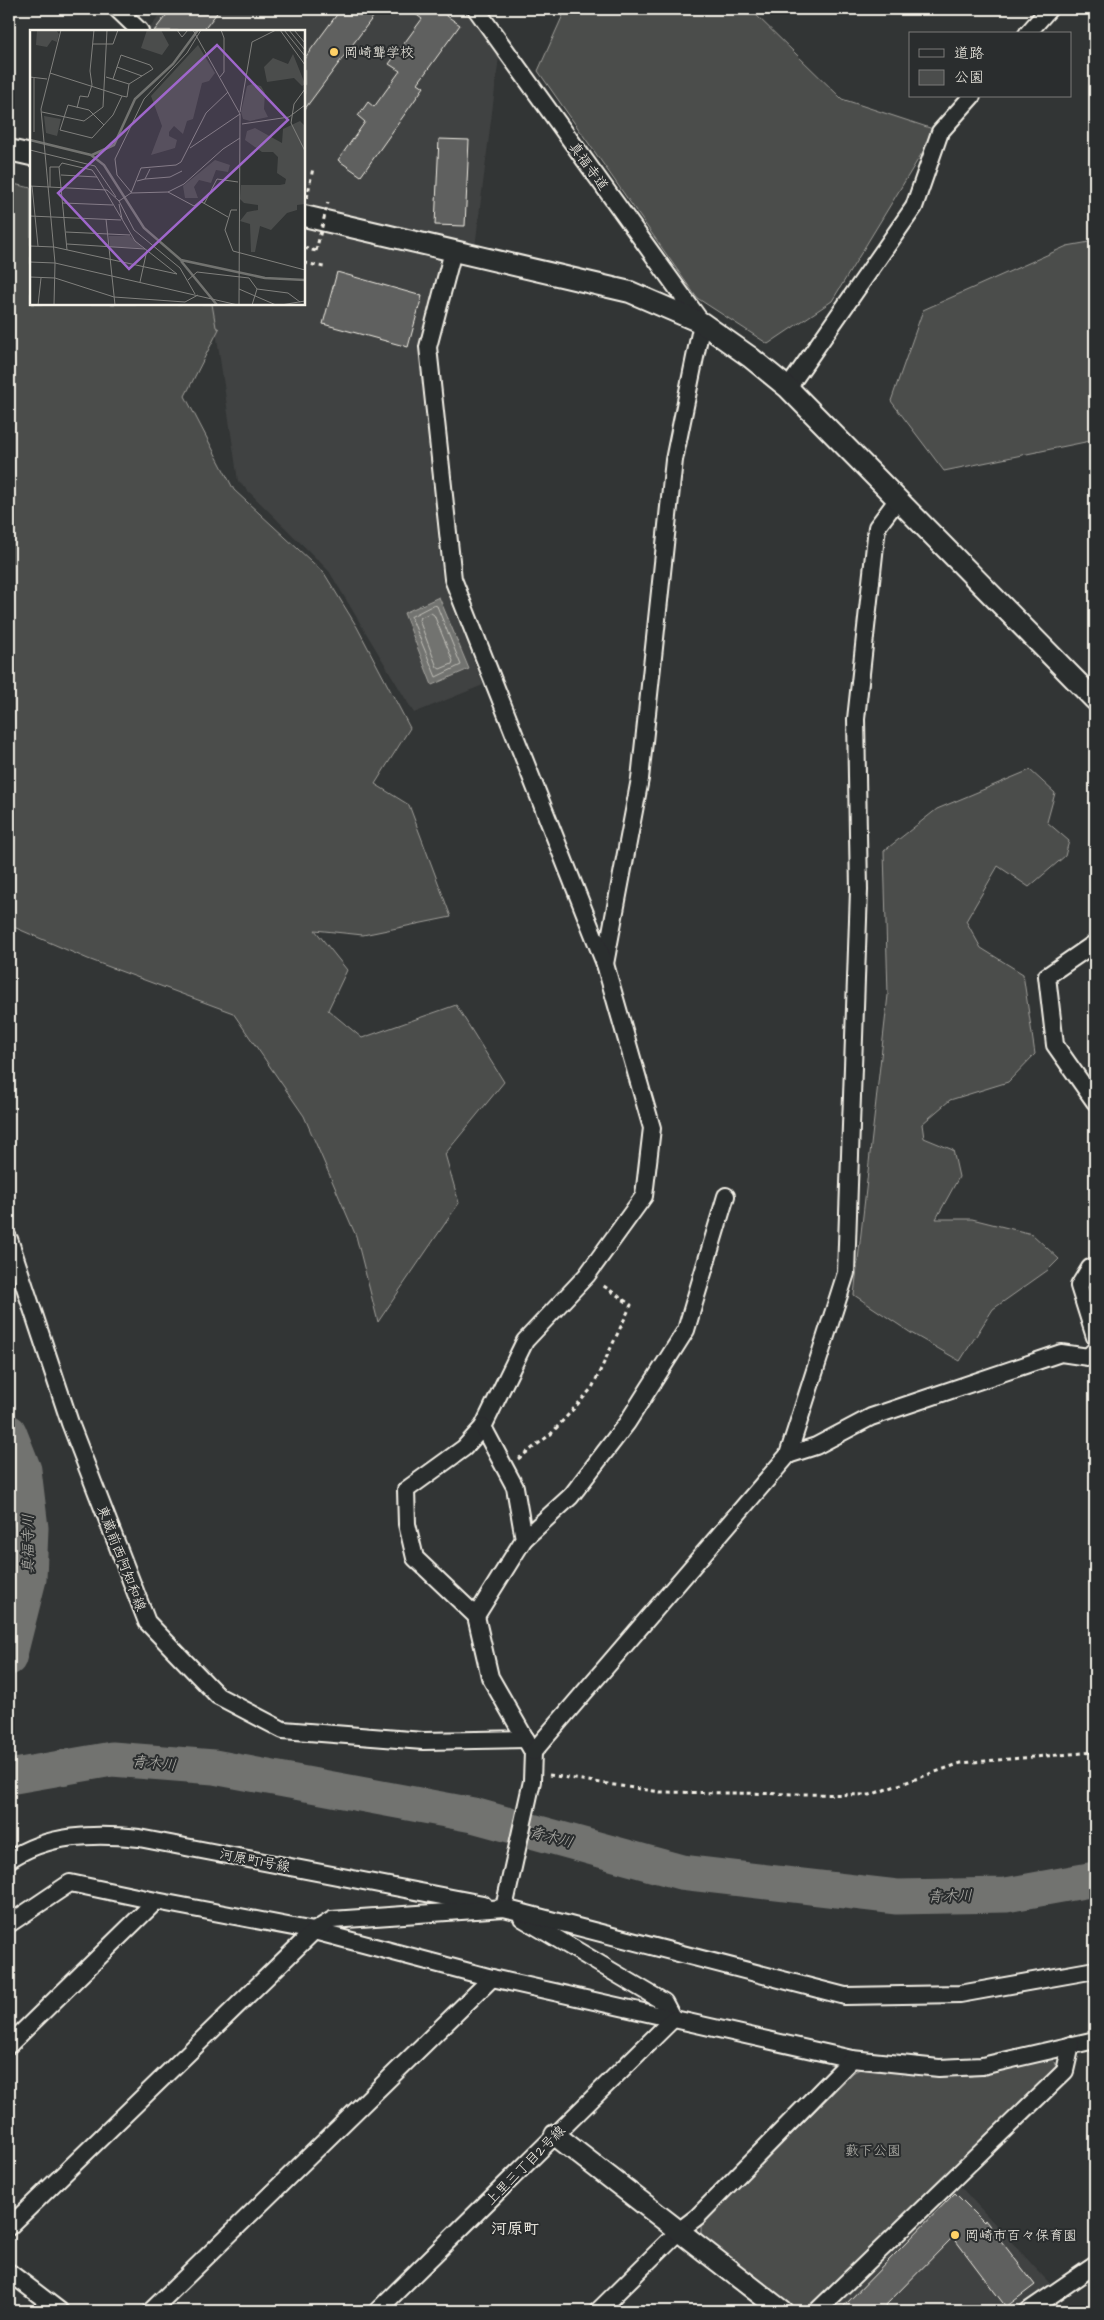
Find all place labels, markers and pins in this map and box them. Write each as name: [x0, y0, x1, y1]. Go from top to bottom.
place label: 岡崎聾学校: [344, 43, 414, 63]
marker: 岡崎聾学校: [328, 46, 340, 58]
place label: 岡崎市百々保育園: [965, 2226, 1077, 2246]
marker: 岡崎市百々保育園: [949, 2229, 961, 2241]

